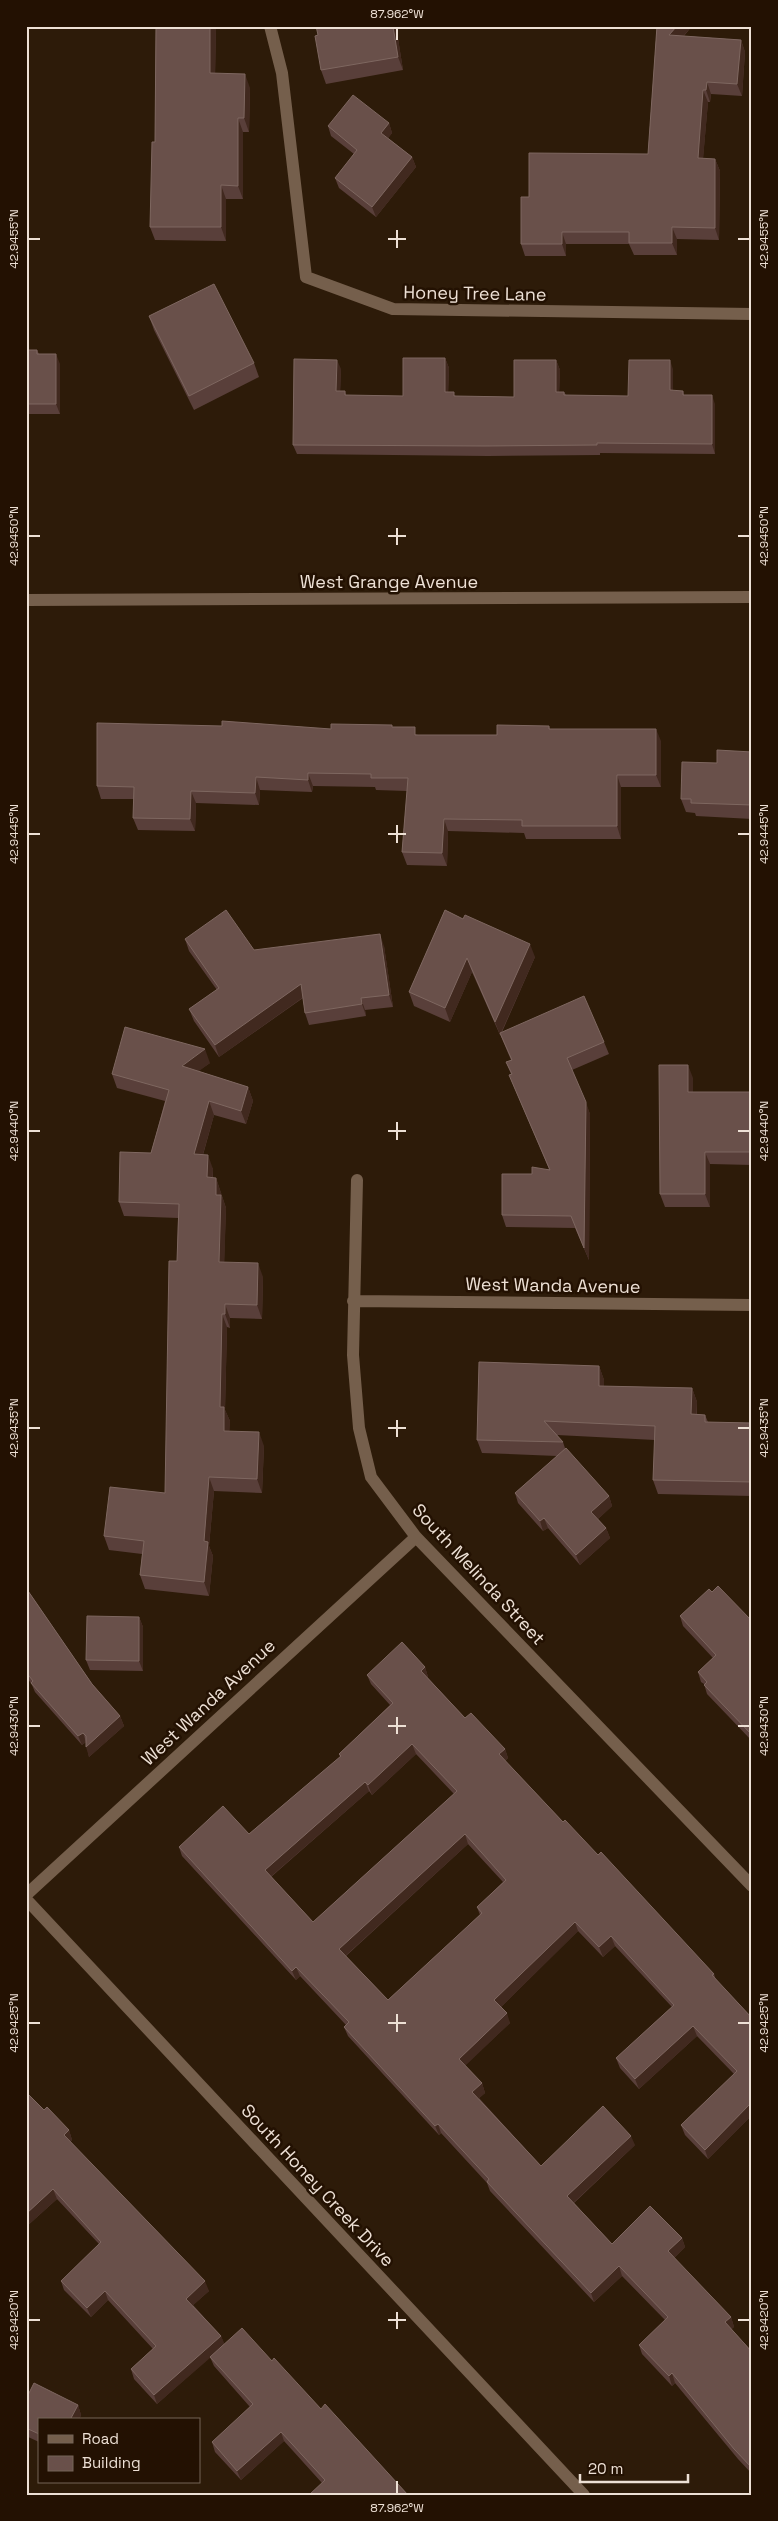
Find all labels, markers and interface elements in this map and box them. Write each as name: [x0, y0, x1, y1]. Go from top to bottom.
text: 87.962°W: [370, 6, 424, 22]
text: 42.9455°N: [6, 209, 22, 269]
text: 42.9455°N: [756, 209, 772, 269]
street label: Honey Tree Lane: [403, 280, 547, 306]
text: 42.9450°N: [6, 506, 22, 566]
text: 42.9450°N: [756, 506, 772, 566]
street label: West Grange Avenue: [300, 570, 478, 593]
text: 42.9445°N: [6, 804, 22, 864]
text: 42.9445°N: [756, 804, 772, 864]
text: 42.9440°N: [6, 1101, 22, 1161]
text: 42.9440°N: [756, 1101, 772, 1161]
street label: West Wanda Avenue: [465, 1272, 641, 1298]
text: 42.9435°N: [6, 1398, 22, 1458]
text: 42.9435°N: [756, 1398, 772, 1458]
street label: South Melinda Street: [408, 1499, 550, 1649]
street label: West Wanda Avenue: [136, 1634, 280, 1770]
text: 42.9430°N: [6, 1696, 22, 1756]
text: 42.9430°N: [756, 1696, 772, 1756]
text: 42.9425°N: [6, 1993, 22, 2053]
text: 42.9425°N: [756, 1993, 772, 2053]
street label: South Honey Creek Drive: [237, 2099, 399, 2271]
text: 42.9420°N: [6, 2290, 22, 2350]
text: 42.9420°N: [756, 2290, 772, 2350]
legend: [38, 2418, 200, 2484]
text: Road: [82, 2429, 119, 2448]
scale bar: [580, 2451, 688, 2483]
text: Building: [82, 2453, 141, 2472]
text: 20 m: [588, 2459, 623, 2478]
text: 87.962°W: [370, 2500, 424, 2516]

